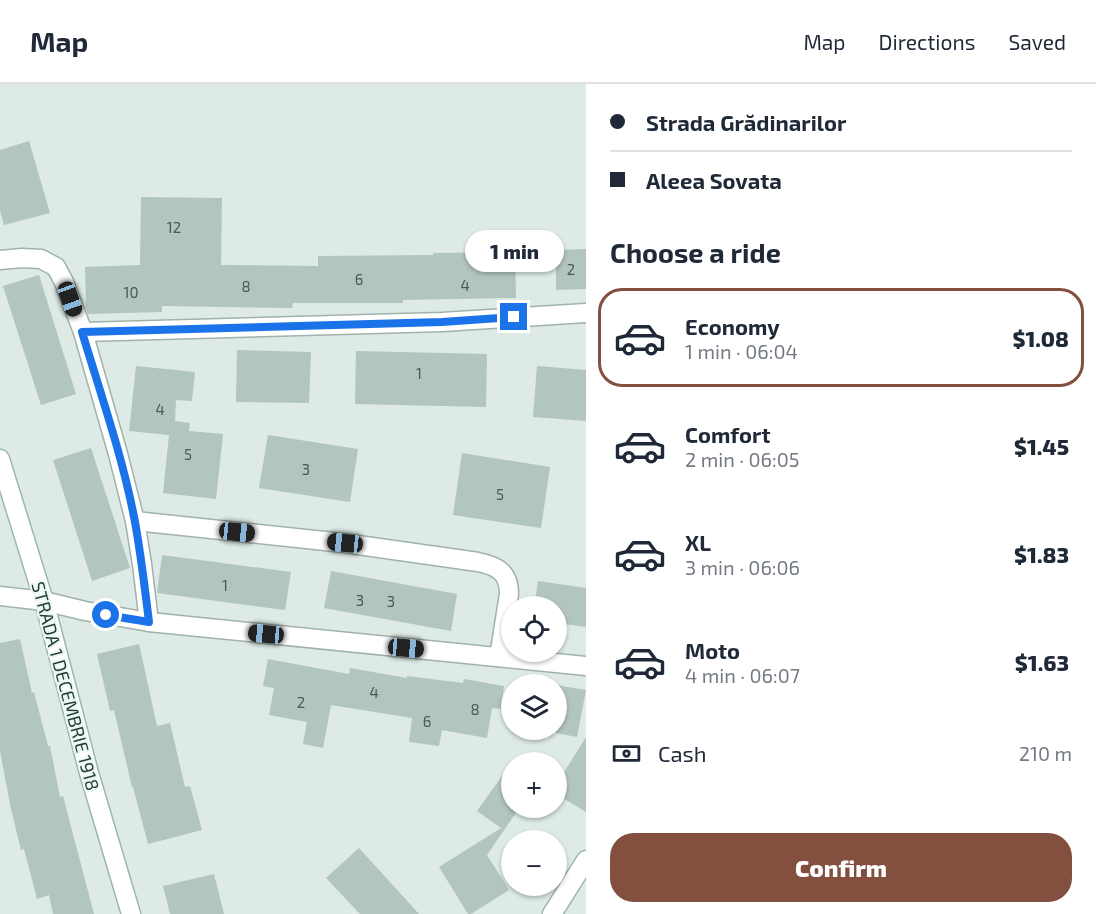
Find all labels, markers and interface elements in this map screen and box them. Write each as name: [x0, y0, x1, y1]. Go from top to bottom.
text: Map: [30, 24, 88, 58]
text: Map: [803, 29, 846, 54]
text: Directions: [879, 29, 975, 54]
text: Saved: [1008, 29, 1066, 54]
text: Strada Grădinarilor: [646, 109, 846, 135]
text: Aleea Sovata: [646, 167, 782, 193]
house number: 12: [167, 218, 181, 236]
callout: 1 min: [464, 230, 564, 272]
text: Choose a ride: [610, 236, 781, 268]
text: 1 min: [490, 239, 539, 263]
house number: 2: [567, 260, 575, 278]
house number: 6: [355, 270, 363, 288]
house number: 4: [460, 276, 470, 294]
house number: 8: [241, 277, 251, 295]
car: [55, 279, 85, 319]
house number: 10: [123, 283, 139, 301]
route end: [500, 303, 527, 330]
icon: car: [613, 311, 667, 365]
text: Economy: [685, 313, 780, 339]
text: $1.08: [1012, 325, 1069, 351]
text: 1 min · 06:04: [685, 339, 798, 363]
house number: 1: [416, 364, 422, 382]
house number: 4: [155, 400, 165, 418]
icon: car: [613, 419, 667, 473]
text: Comfort: [685, 421, 770, 447]
text: $1.45: [1014, 433, 1069, 459]
house number: 5: [184, 445, 192, 463]
text: 2 min · 06:05: [685, 447, 799, 471]
house number: 3: [302, 460, 310, 478]
house number: 5: [496, 485, 504, 503]
car: [218, 521, 256, 543]
icon: car: [613, 527, 667, 581]
text: XL: [685, 529, 711, 555]
car: [326, 532, 364, 554]
text: $1.83: [1014, 541, 1069, 567]
text: 3 min · 06:06: [685, 555, 800, 579]
house number: 1: [222, 576, 228, 594]
street label: STRADA 1 DECEMBRIE 1918: [27, 579, 105, 793]
house number: 3: [356, 591, 364, 609]
house number: 3: [387, 592, 395, 610]
map controls: [501, 596, 567, 896]
button: locate: [501, 596, 567, 662]
route start: [92, 601, 119, 628]
car: [247, 623, 285, 645]
icon: car: [613, 635, 667, 689]
car: [387, 637, 425, 659]
text: Moto: [685, 637, 740, 663]
text: $1.63: [1015, 649, 1069, 675]
text: 4 min · 06:07: [685, 663, 800, 687]
button: layers: [501, 674, 567, 740]
house number: 4: [369, 683, 379, 701]
house number: 2: [297, 693, 305, 711]
house number: 8: [470, 700, 480, 718]
house number: 6: [423, 712, 431, 730]
icon: cash: [610, 737, 643, 770]
text: Cash: [658, 740, 707, 766]
text: 210 m: [1019, 741, 1072, 765]
button: +: [501, 752, 567, 818]
button: −: [501, 830, 567, 896]
button: Confirm: [610, 833, 1072, 902]

